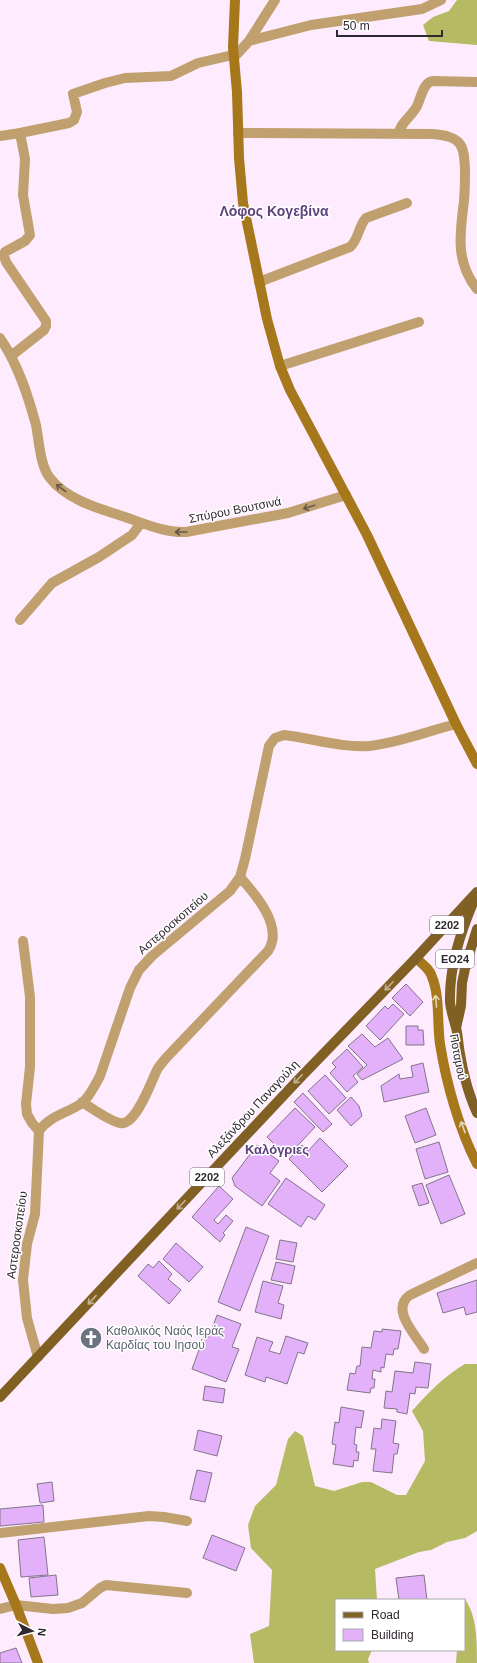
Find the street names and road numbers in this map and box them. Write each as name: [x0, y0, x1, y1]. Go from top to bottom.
street label: Σπύρου Βουτσινά: [188, 494, 282, 526]
street label: Αστεροσκοπείου: [135, 889, 211, 957]
road number: 2202: [430, 916, 464, 934]
road number: ΕΟ24: [436, 950, 474, 968]
street label: Ποταμού: [447, 1033, 469, 1081]
street label: Αλεξάνδρου Παναγούλη: [204, 1057, 302, 1161]
road number: 2202: [190, 1168, 224, 1186]
street label: Αστεροσκοπείου: [4, 1190, 30, 1280]

